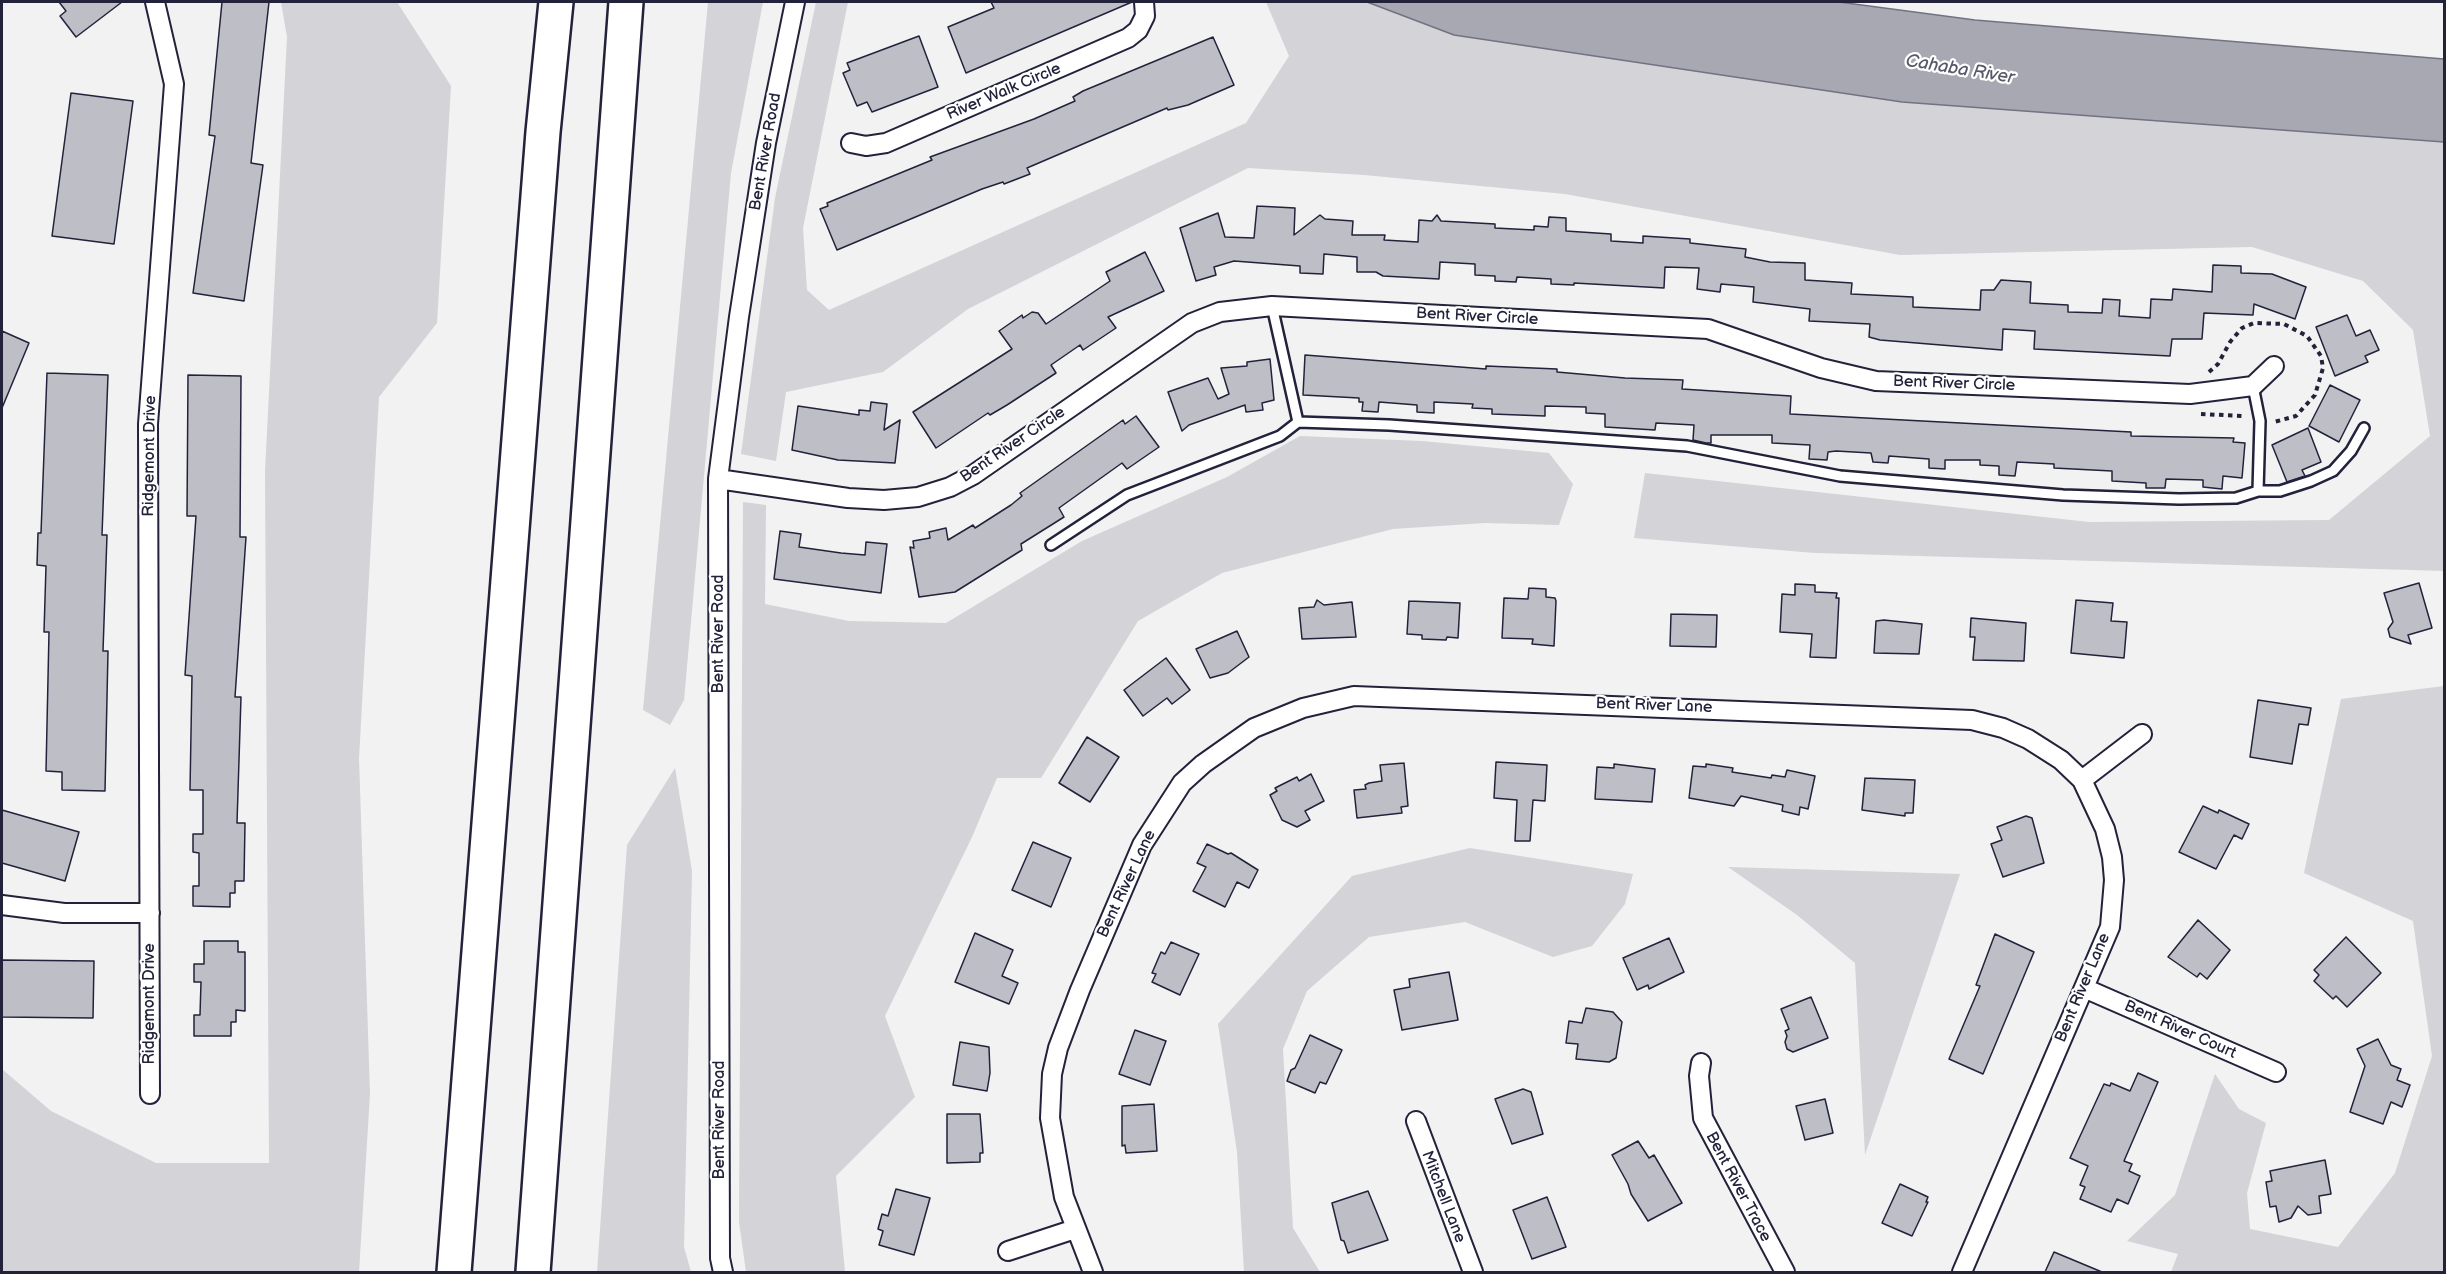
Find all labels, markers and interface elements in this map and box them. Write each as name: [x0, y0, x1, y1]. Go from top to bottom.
water label: Cahaba River: [1904, 51, 2016, 89]
street label: River Walk Circle: [944, 59, 1064, 125]
street label: Bent River Road: [746, 92, 786, 212]
street label: Bent River Circle: [1415, 304, 1539, 330]
street label: Bent River Circle: [1893, 372, 2015, 396]
street label: Ridgemont Drive: [139, 395, 161, 517]
street label: Bent River Circle: [957, 403, 1069, 487]
street label: Bent River Road: [709, 574, 729, 694]
street label: Bent River Lane: [1595, 694, 1713, 718]
street label: Bent River Lane: [1094, 827, 1160, 941]
street label: Bent River Lane: [2051, 931, 2115, 1045]
street label: Ridgemont Drive: [140, 943, 160, 1065]
street label: Bent River Court: [2121, 997, 2239, 1063]
street label: Bent River Road: [710, 1060, 730, 1180]
street label: Bent River Trace: [1701, 1129, 1775, 1245]
street label: Mitchell Lane: [1417, 1148, 1469, 1246]

